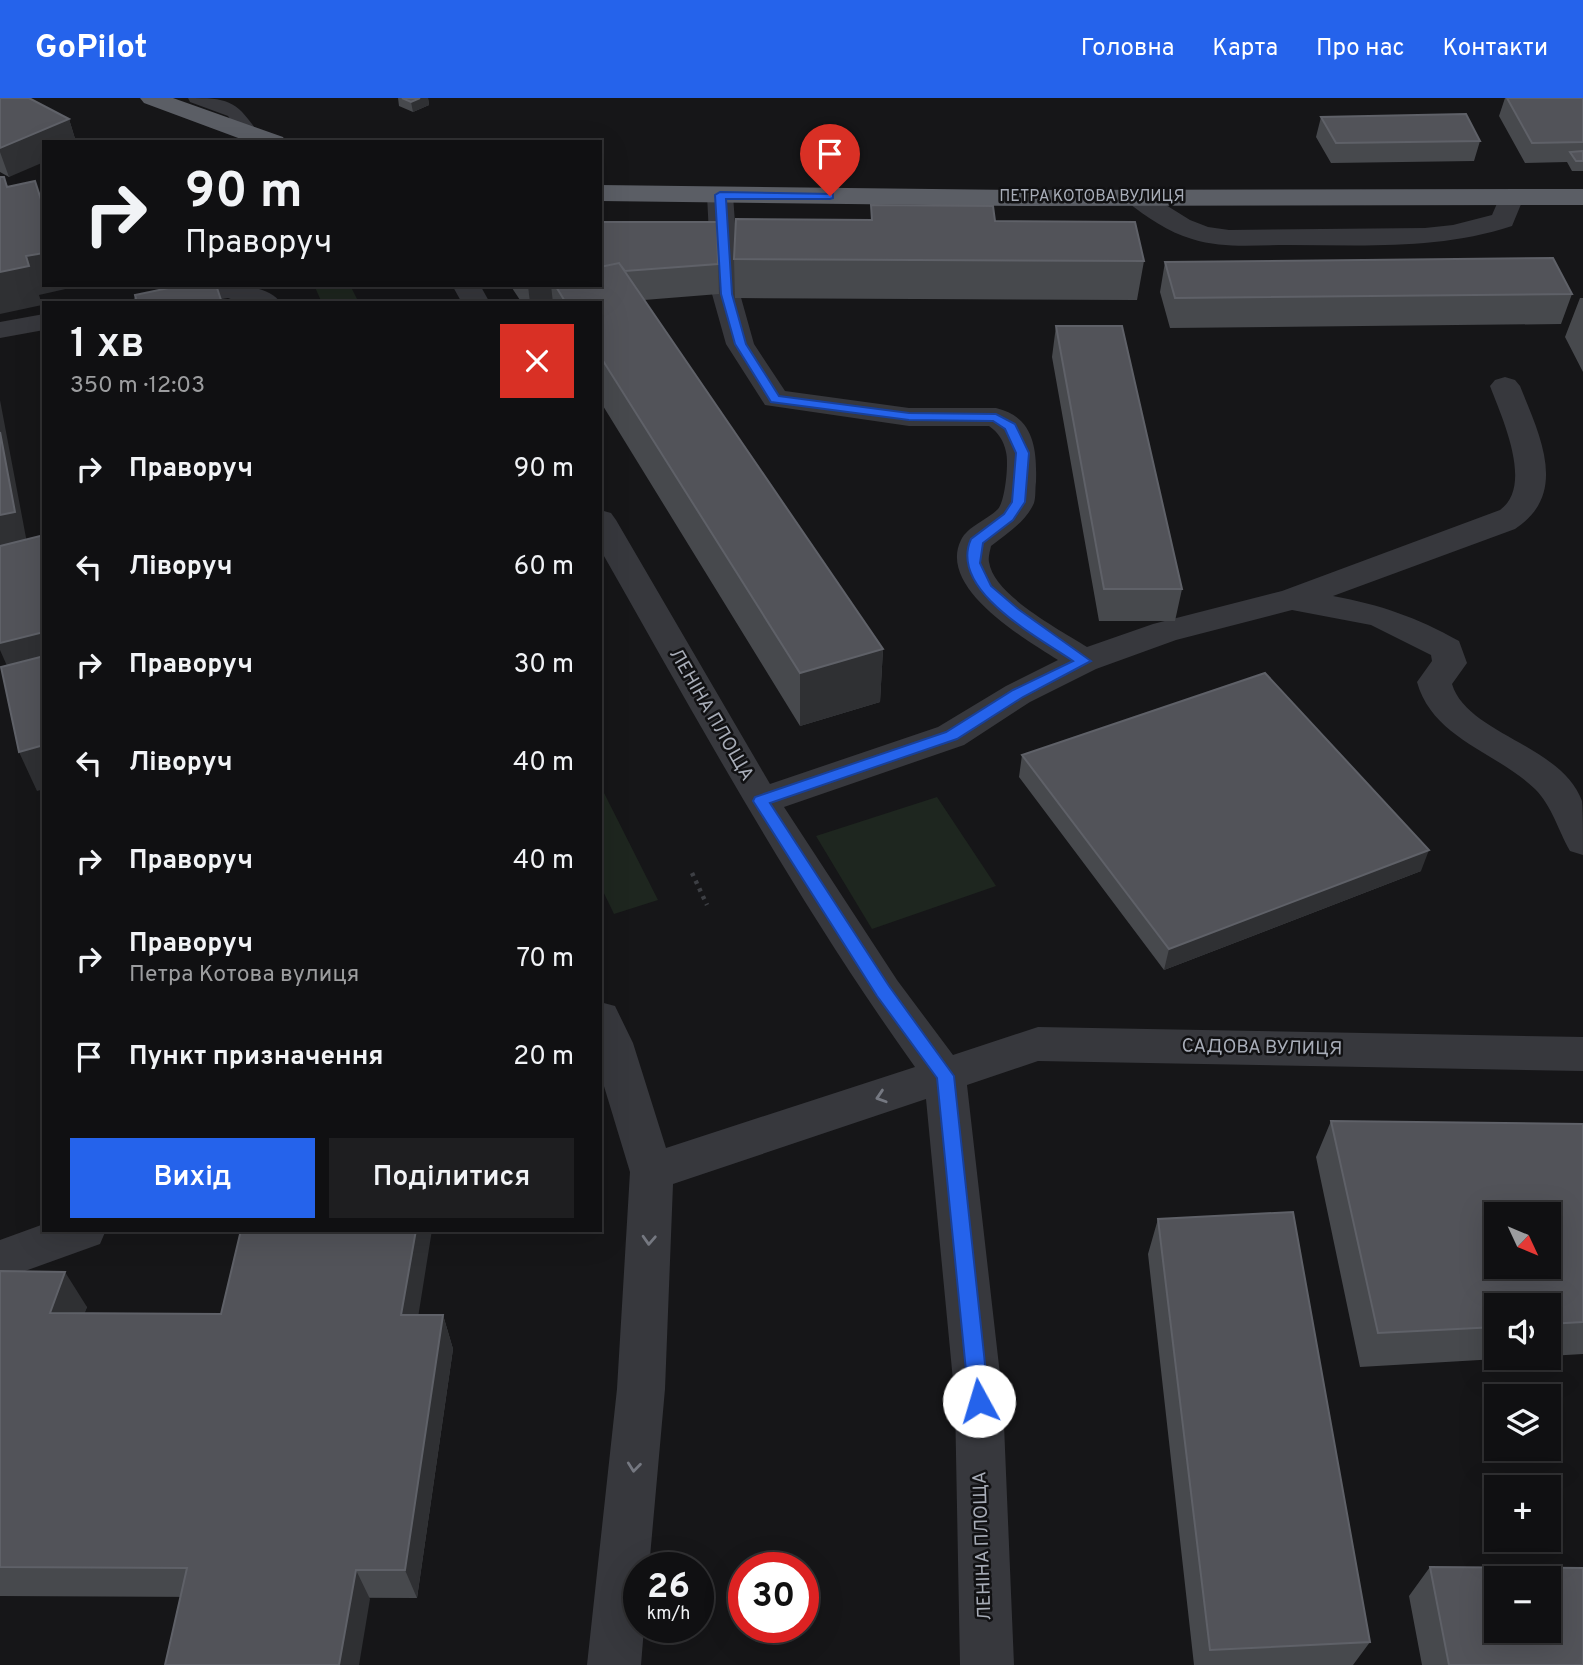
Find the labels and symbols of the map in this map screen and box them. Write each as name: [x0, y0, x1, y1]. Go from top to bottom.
pin: [800, 124, 860, 196]
street label: ПЕТРА КОТОВА ВУЛИЦЯ: [999, 187, 1185, 207]
street label: ЛЕНІНА ПЛОЩА: [663, 644, 759, 786]
street label: САДОВА ВУЛИЦЯ: [1181, 1035, 1343, 1061]
one-way arrow: [875, 1089, 887, 1103]
north arrow: [1484, 1202, 1561, 1279]
one-way arrow: [642, 1235, 657, 1246]
position arrow: [942, 1364, 1016, 1438]
one-way arrow: [626, 1461, 641, 1473]
street label: ЛЕНІНА ПЛОЩА: [968, 1471, 998, 1621]
speed limit sign: 30: [728, 1552, 819, 1643]

